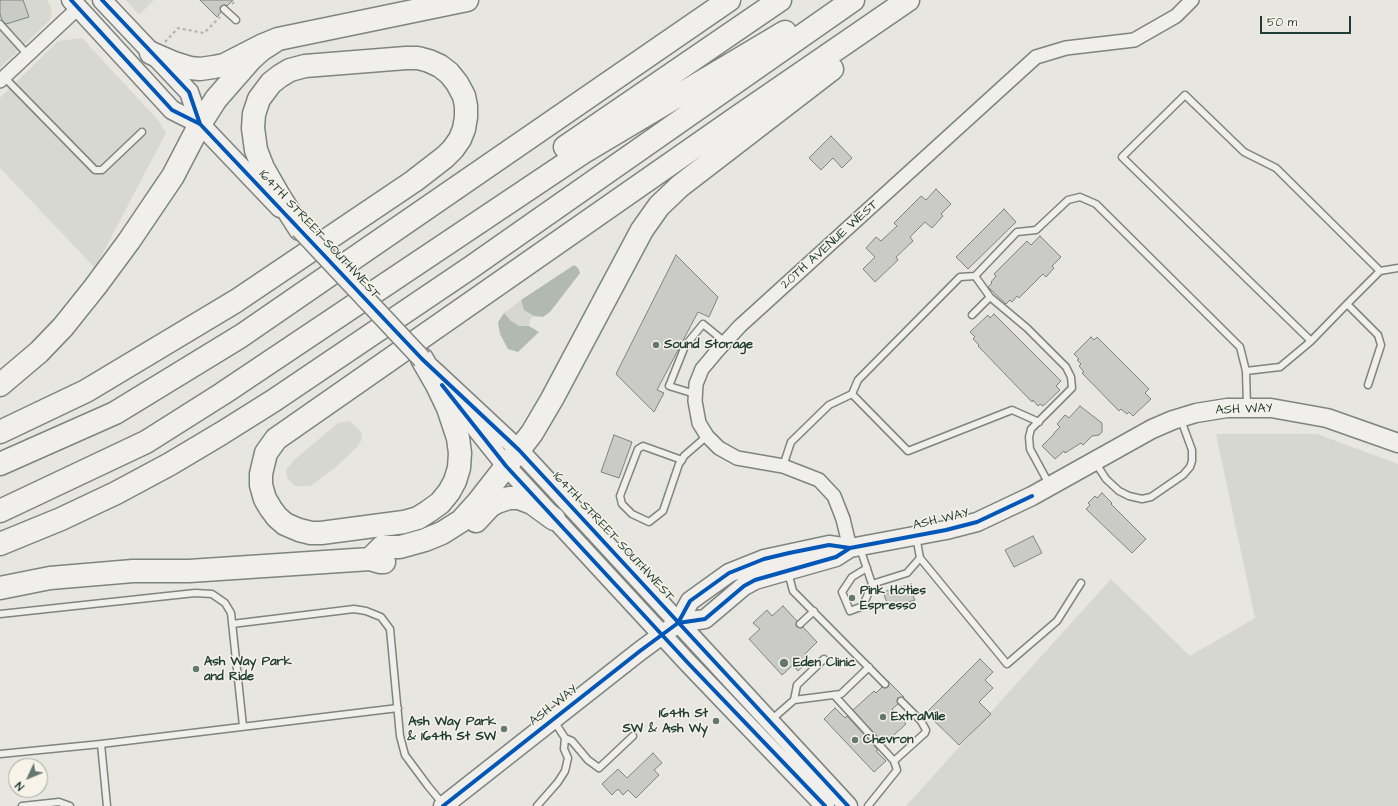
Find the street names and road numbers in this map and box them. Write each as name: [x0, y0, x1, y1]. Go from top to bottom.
street label: 164TH STREET SOUTHWEST: [255, 167, 383, 303]
street label: 20TH AVENUE WEST: [778, 197, 882, 293]
street label: ASH WAY: [1215, 401, 1273, 419]
street label: 164TH STREET SOUTHWEST: [549, 469, 677, 605]
street label: ASH WAY: [911, 506, 971, 534]
street label: ASH WAY: [527, 682, 581, 730]

